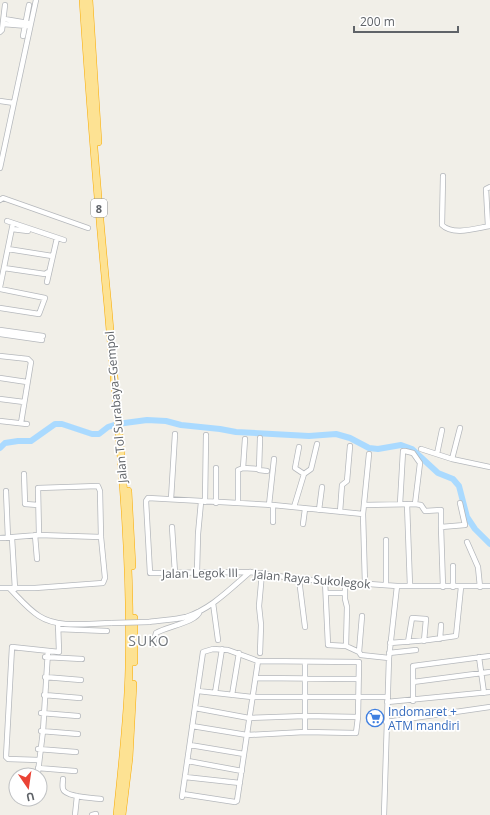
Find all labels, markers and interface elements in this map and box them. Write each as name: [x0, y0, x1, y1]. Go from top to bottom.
scale bar: [354, 8, 458, 34]
text: 200 m: [360, 13, 395, 30]
road number: 8: [91, 199, 107, 217]
street label: Jalan Tol Surabaya–Gempol: [101, 330, 131, 485]
street label: Jalan Legok III: [161, 564, 238, 582]
street label: Jalan Raya Sukolegok: [252, 565, 372, 593]
district label: SUKO: [128, 631, 170, 650]
place label: Indomaret + ATM mandiri: [388, 703, 460, 734]
supermarket icon: Indomaret + ATM mandiri: [365, 708, 385, 728]
north arrow: [8, 767, 48, 807]
text: U: [25, 789, 36, 805]

